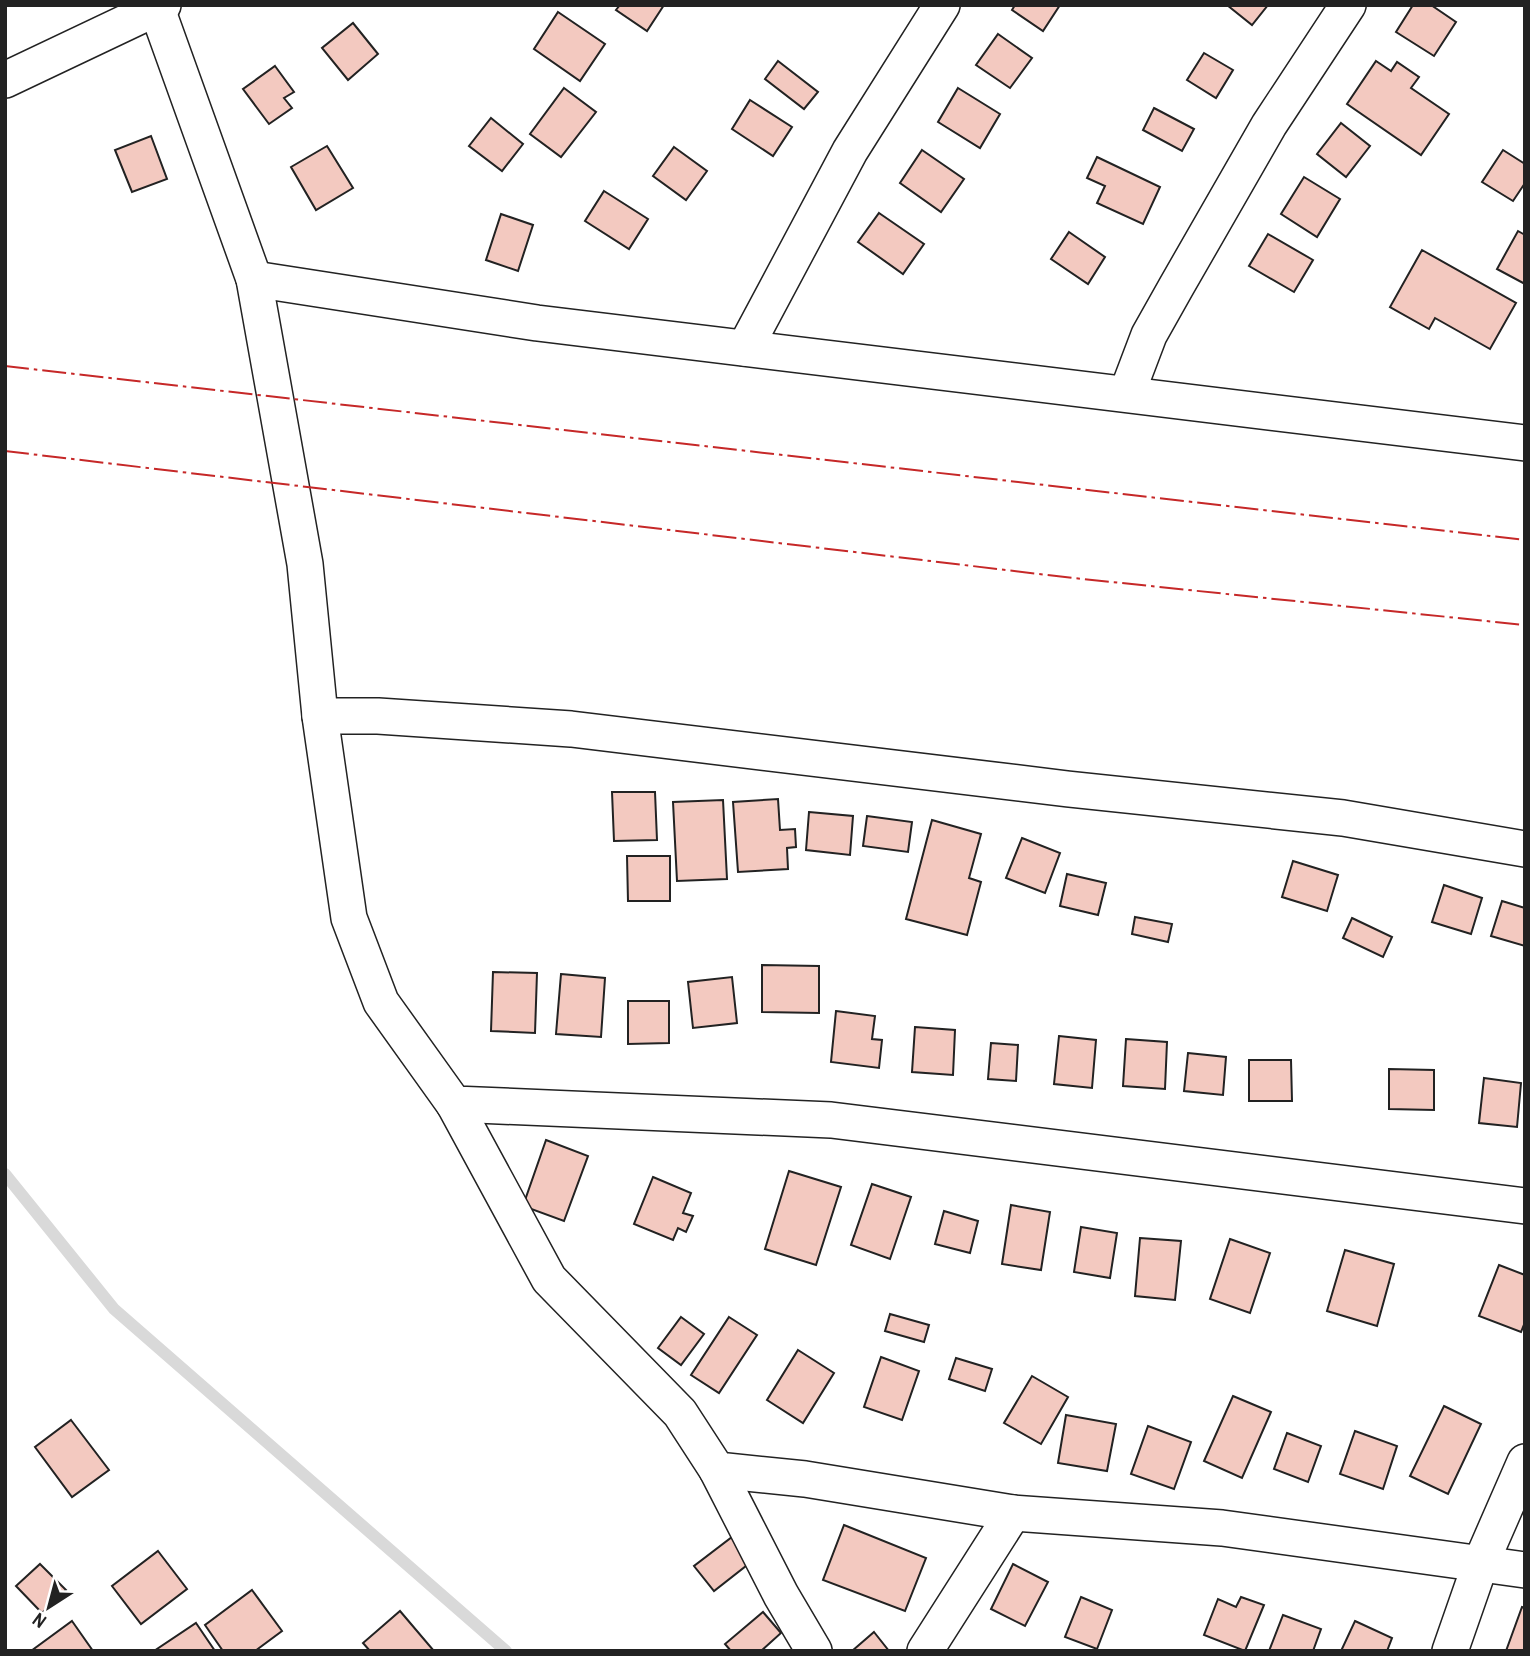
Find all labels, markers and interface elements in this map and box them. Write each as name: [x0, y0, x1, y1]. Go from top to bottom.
north arrow: [14, 1572, 84, 1642]
text: N: [27, 1607, 51, 1635]

